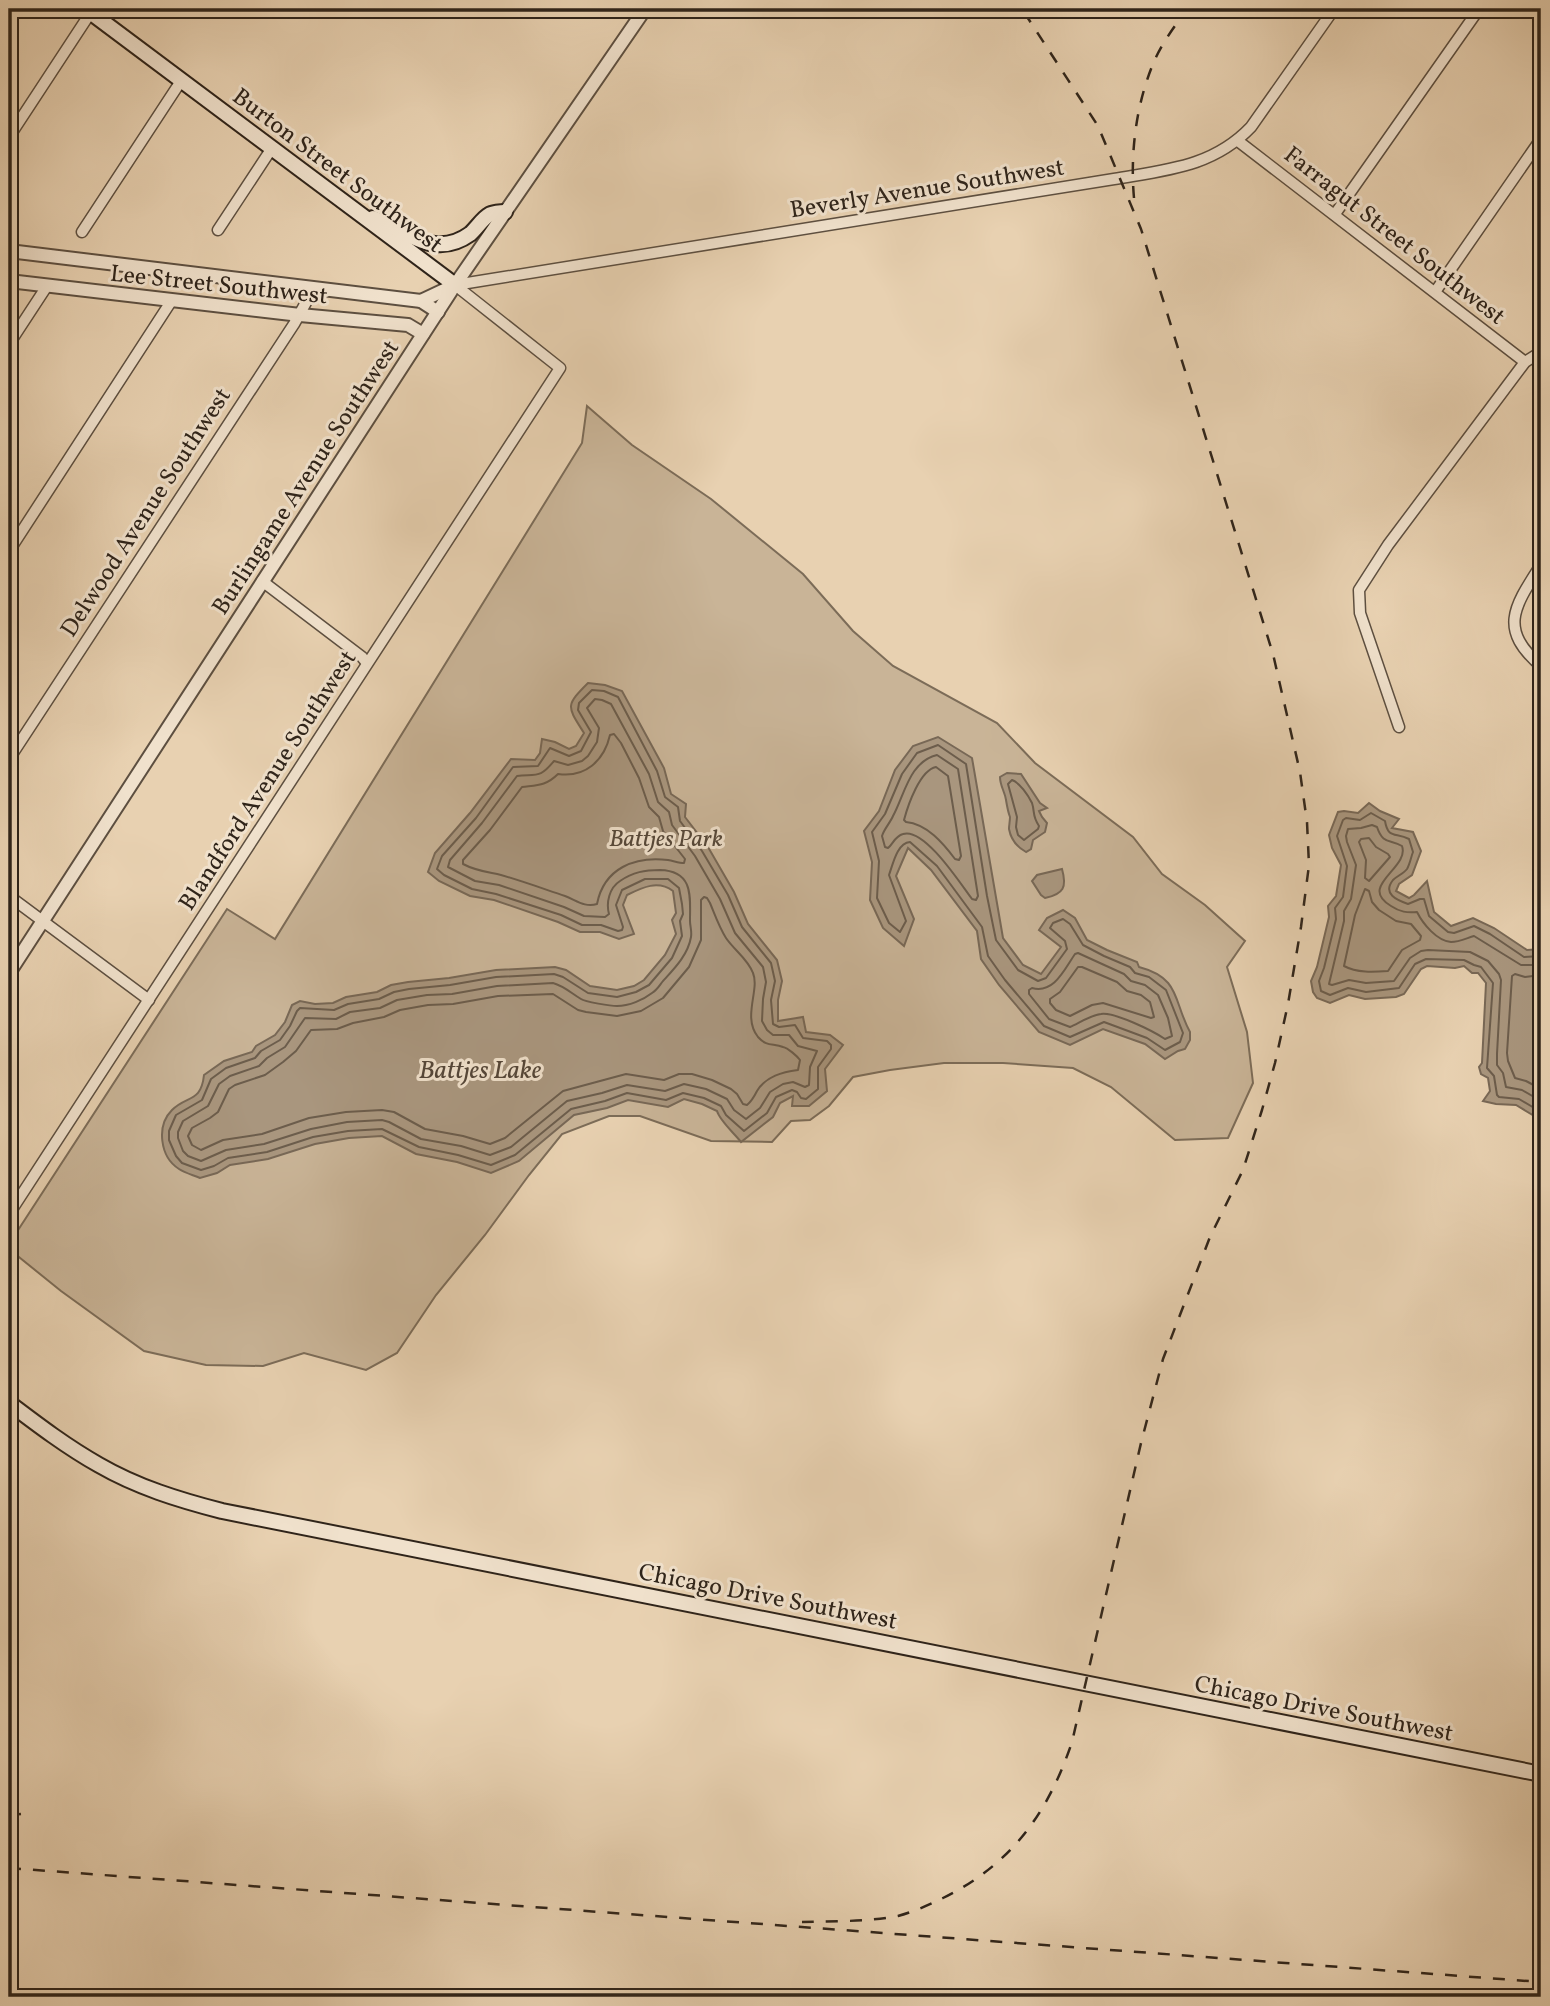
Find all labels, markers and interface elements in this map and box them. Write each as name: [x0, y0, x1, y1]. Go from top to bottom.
street label: Burton Street Southwest: [224, 81, 449, 262]
street label: Farragut Street Southwest: [1276, 139, 1512, 334]
street label: Beverly Avenue Southwest: [788, 152, 1067, 228]
street label: Lee Street Southwest: [108, 258, 329, 314]
street label: Burlingame Avenue Southwest: [205, 334, 409, 622]
street label: Delwood Avenue Southwest: [53, 382, 240, 645]
street label: Blandford Avenue Southwest: [172, 644, 366, 918]
park label: Battjes Park: [609, 823, 723, 857]
water label: Battjes Lake: [419, 1053, 542, 1089]
street label: Chicago Drive Southwest: [635, 1556, 900, 1640]
street label: Chicago Drive Southwest: [1191, 1668, 1456, 1752]

